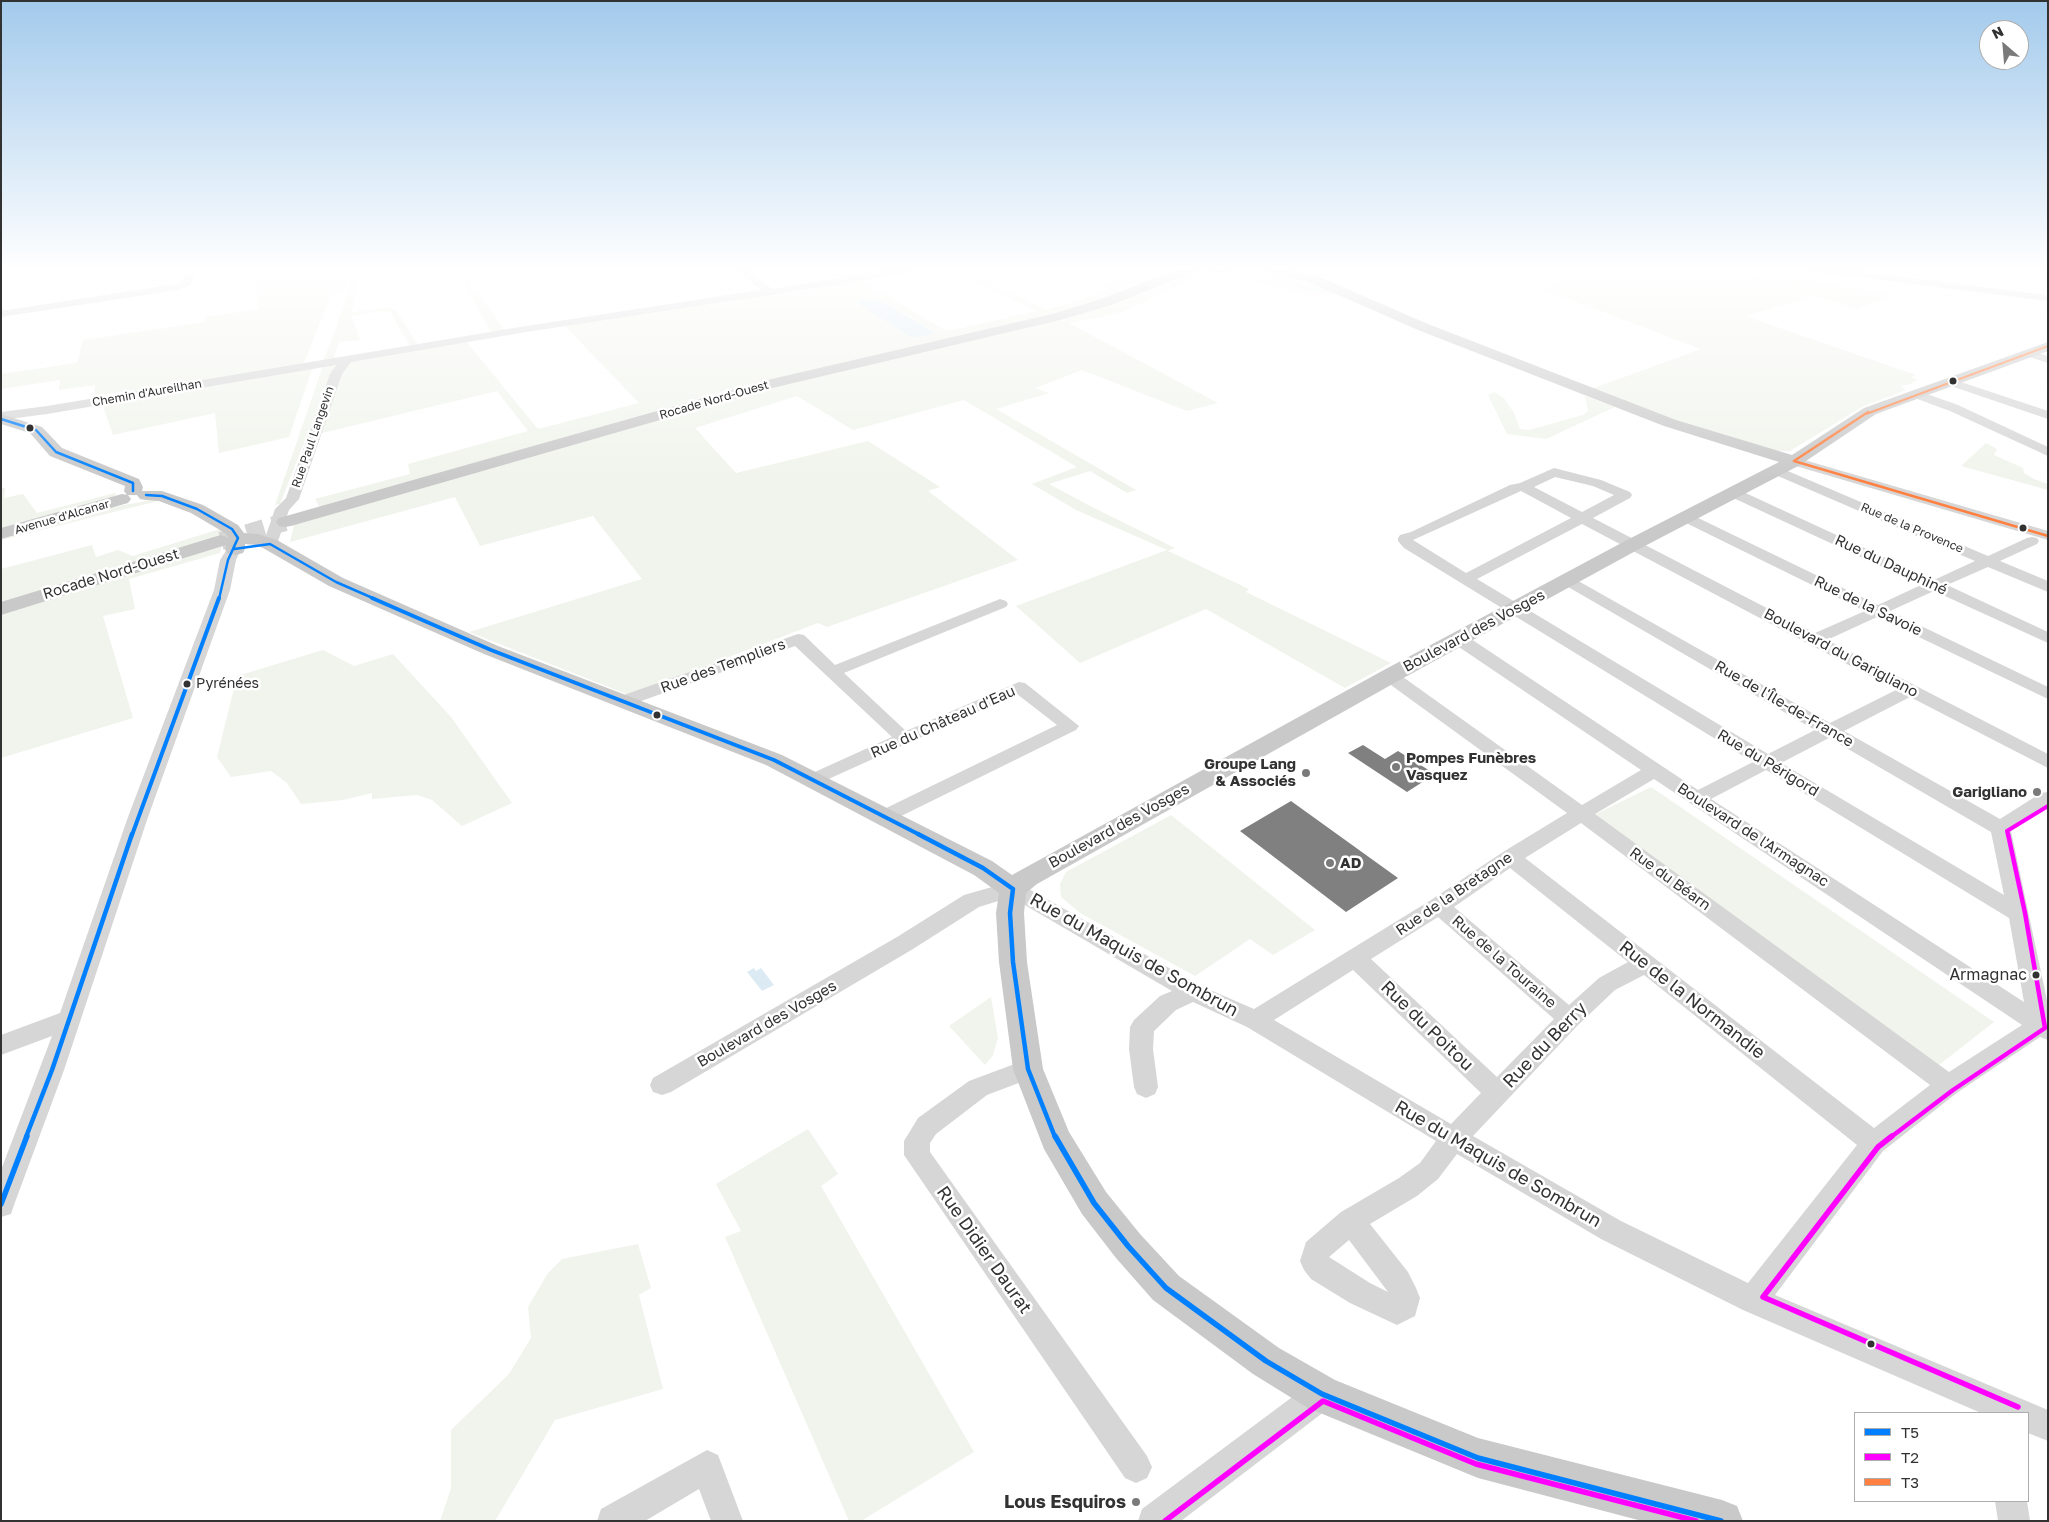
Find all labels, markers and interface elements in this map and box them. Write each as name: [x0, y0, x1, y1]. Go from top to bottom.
north arrow: [1979, 20, 2029, 70]
text: N: [1989, 22, 2006, 42]
street label: Chemin d'Aureilhan: [91, 376, 203, 410]
unlabelled marker: [1948, 376, 1958, 386]
street label: Rocade Nord-Ouest: [658, 378, 770, 422]
street label: Rue Paul Langevin: [289, 384, 337, 490]
unlabelled marker: [25, 423, 35, 433]
street label: Avenue d'Alcanar: [13, 497, 111, 537]
street label: Rue de la Provence: [1859, 500, 1965, 556]
unlabelled marker: [2018, 523, 2028, 533]
street label: Rue du Dauphiné: [1832, 531, 1950, 599]
street label: Rocade Nord-Ouest: [41, 545, 181, 603]
street label: Rue de la Savoie: [1811, 572, 1925, 640]
street label: Boulevard des Vosges: [1400, 586, 1548, 676]
street label: Boulevard du Garigliano: [1761, 605, 1921, 701]
street label: Rue des Templiers: [658, 635, 788, 697]
street label: Rue de l'Île-de-France: [1711, 657, 1857, 751]
place label: Pyrénées: [196, 676, 259, 692]
marker: Pyrénées: [182, 679, 192, 689]
street label: Rue du Château d'Eau: [868, 682, 1018, 762]
unlabelled marker: [652, 710, 662, 720]
street label: Rue du Périgord: [1714, 726, 1822, 800]
place label: Pompes Funèbres Vasquez: [1406, 749, 1536, 784]
place label: Groupe Lang & Associés: [1204, 755, 1296, 790]
marker: Pompes Funèbres Vasquez: [1390, 761, 1402, 773]
marker: Groupe Lang & Associés: [1300, 767, 1312, 779]
street label: Boulevard de l'Armagnac: [1674, 779, 1832, 891]
street label: Boulevard des Vosges: [1046, 780, 1192, 872]
place label: Garigliano: [1952, 783, 2027, 801]
marker: Garigliano: [2031, 786, 2043, 798]
street label: Rue du Béarn: [1626, 844, 1714, 914]
street label: Rue de la Bretagne: [1393, 848, 1515, 940]
place label: AD: [1340, 854, 1361, 872]
marker: AD: [1324, 857, 1336, 869]
street label: Rue du Maquis de Sombrun: [1026, 889, 1242, 1021]
street label: Rue de la Touraine: [1448, 912, 1560, 1012]
street label: Rue de la Normandie: [1615, 936, 1769, 1064]
place label: Armagnac: [1949, 965, 2027, 985]
marker: Armagnac: [2031, 970, 2041, 980]
street label: Rue du Poitou: [1376, 976, 1478, 1076]
street label: Boulevard des Vosges: [694, 977, 840, 1071]
street label: Rue du Berry: [1499, 997, 1591, 1093]
street label: Rue du Maquis de Sombrun: [1391, 1096, 1605, 1232]
street label: Rue Didier Daurat: [932, 1182, 1036, 1318]
unlabelled marker: [1866, 1339, 1876, 1349]
legend: [1854, 1412, 2029, 1502]
text: T5: [1901, 1423, 1919, 1441]
text: T2: [1901, 1448, 1919, 1466]
text: T3: [1901, 1473, 1919, 1491]
place label: Lous Esquiros: [1004, 1491, 1126, 1513]
marker: Lous Esquiros: [1130, 1496, 1142, 1508]

